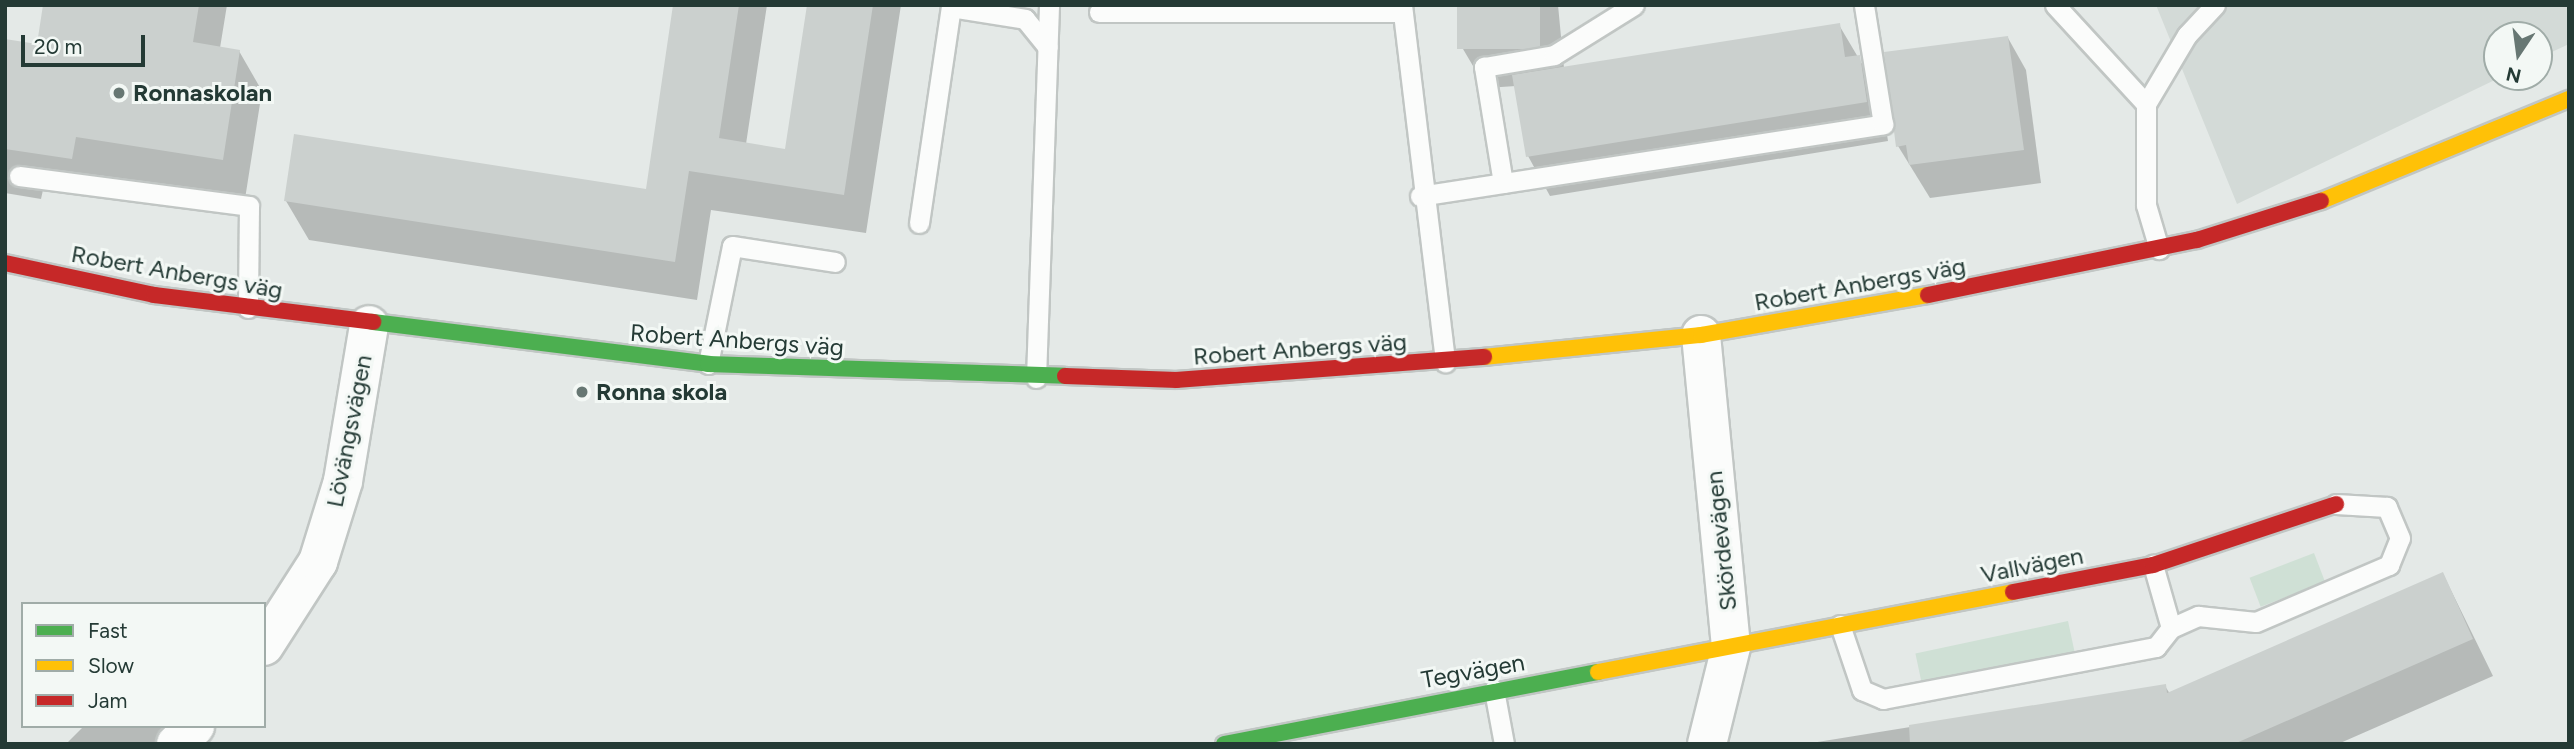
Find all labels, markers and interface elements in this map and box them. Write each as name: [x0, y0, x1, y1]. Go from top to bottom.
scale bar: [24, 21, 149, 65]
north arrow: [2483, 21, 2553, 91]
text: 20 m: [34, 34, 82, 59]
text: N: [2504, 62, 2523, 88]
place label: Ronnaskolan: [133, 79, 272, 107]
marker: Ronnaskolan: [111, 85, 127, 101]
street label: Robert Anbergs väg: [69, 239, 285, 305]
street label: Robert Anbergs väg: [1752, 251, 1968, 317]
street label: Robert Anbergs väg: [629, 318, 845, 362]
street label: Robert Anbergs väg: [1192, 327, 1408, 371]
street label: Lövängsvägen: [320, 352, 378, 510]
place label: Ronna skola: [596, 378, 727, 406]
marker: Ronna skola: [574, 384, 590, 400]
street label: Skördevägen: [1699, 470, 1743, 612]
street label: Vallvägen: [1978, 541, 2086, 589]
legend: [21, 602, 266, 728]
text: Fast: [88, 618, 128, 643]
street label: Tegvägen: [1419, 648, 1527, 694]
text: Slow: [88, 653, 134, 678]
text: Jam: [88, 688, 127, 713]

